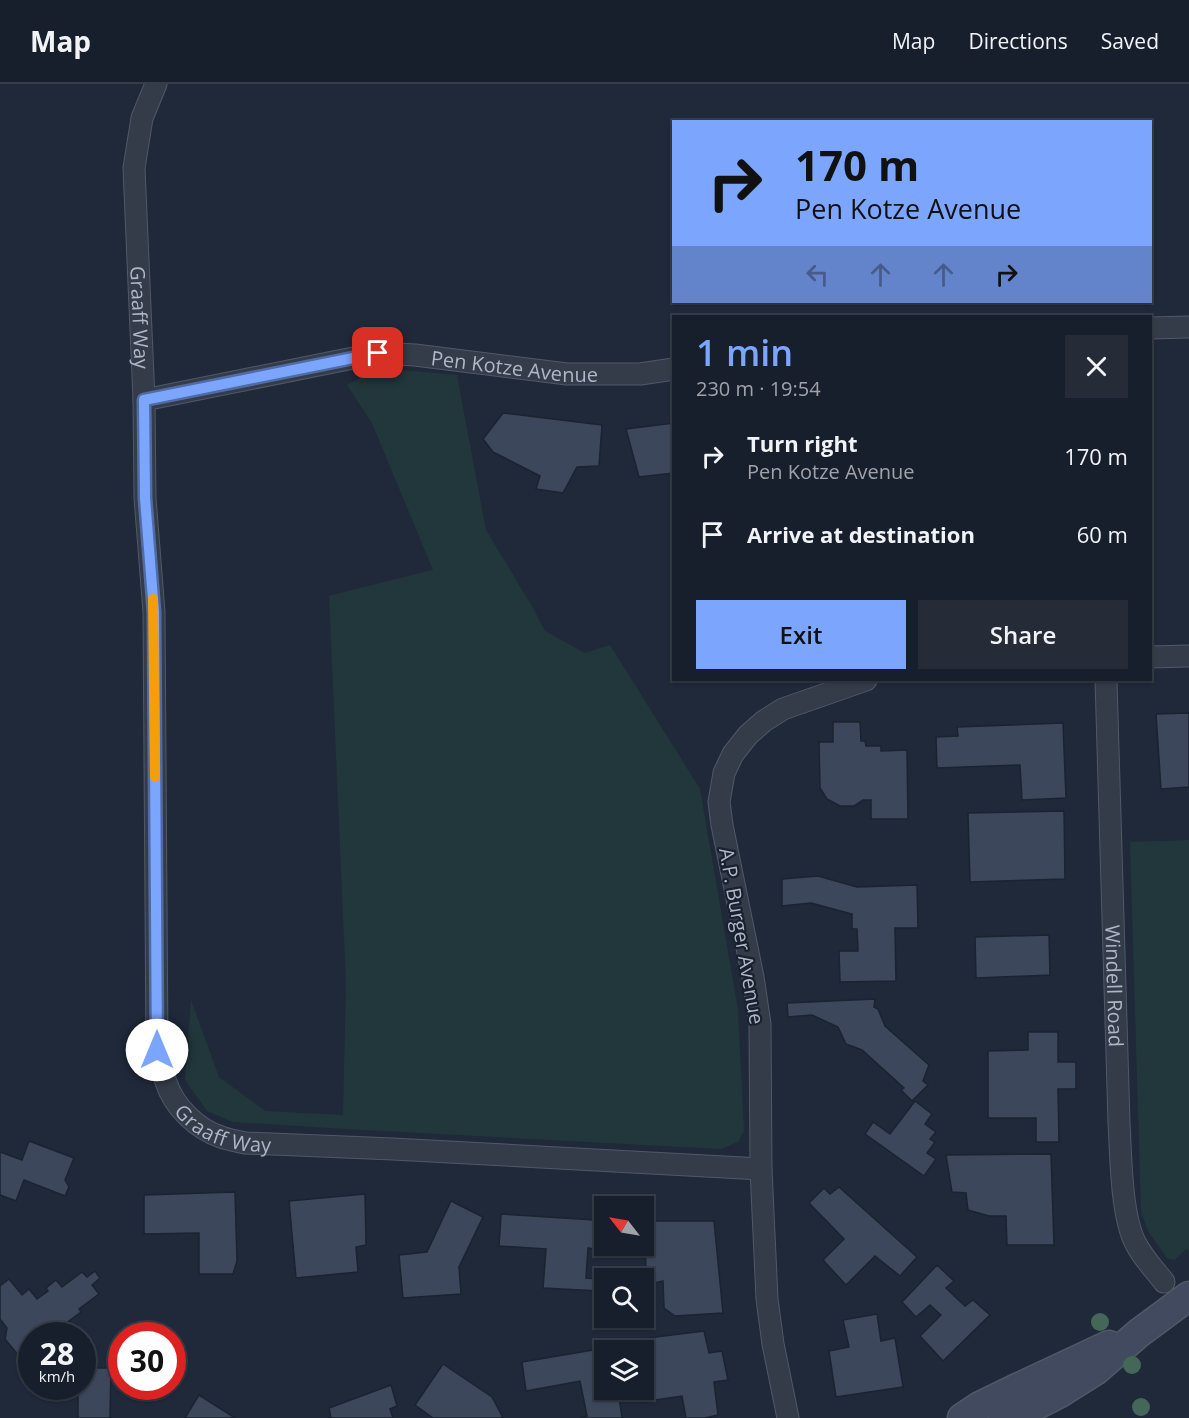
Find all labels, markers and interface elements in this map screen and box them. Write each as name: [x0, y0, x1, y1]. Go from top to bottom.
text: Map: [30, 22, 91, 60]
text: Map: [892, 27, 935, 55]
text: Directions: [968, 27, 1068, 55]
text: Saved: [1101, 27, 1159, 55]
text: 170 m: [795, 136, 919, 193]
icon: right: [696, 144, 774, 222]
text: Pen Kotze Avenue: [795, 190, 1021, 227]
icon: left: [801, 258, 834, 291]
icon: ahead: [864, 258, 897, 291]
icon: ahead: [927, 258, 960, 291]
icon: right: [990, 258, 1023, 291]
street label: Graaff Way: [125, 265, 156, 371]
pin: [352, 327, 403, 378]
text: 1 min: [696, 328, 793, 377]
button: close: [1065, 335, 1128, 398]
icon: arrive: [361, 336, 394, 369]
street label: Pen Kotze Avenue: [430, 344, 598, 388]
text: 230 m · 19:54: [696, 375, 821, 402]
text: Turn right: [747, 428, 858, 458]
icon: right: [696, 440, 729, 473]
text: 170 m: [1064, 441, 1128, 471]
text: Pen Kotze Avenue: [747, 458, 915, 485]
icon: arrive: [696, 518, 729, 551]
text: Arrive at destination: [747, 519, 975, 549]
text: 60 m: [1077, 519, 1128, 549]
button: Exit: [696, 600, 906, 669]
button: Share: [918, 600, 1128, 669]
street label: A.P. Burger Avenue: [713, 846, 771, 1026]
street label: Windell Road: [1100, 924, 1130, 1047]
position arrow: [125, 1018, 189, 1082]
street label: Graaff Way: [169, 1098, 273, 1158]
north arrow: [594, 1196, 654, 1256]
map controls: [594, 1196, 654, 1400]
button: search: [594, 1268, 654, 1328]
speed limit sign: 30: [108, 1322, 186, 1400]
text: 28: [40, 1333, 74, 1374]
button: layers: [594, 1340, 654, 1400]
text: km/h: [39, 1366, 75, 1386]

